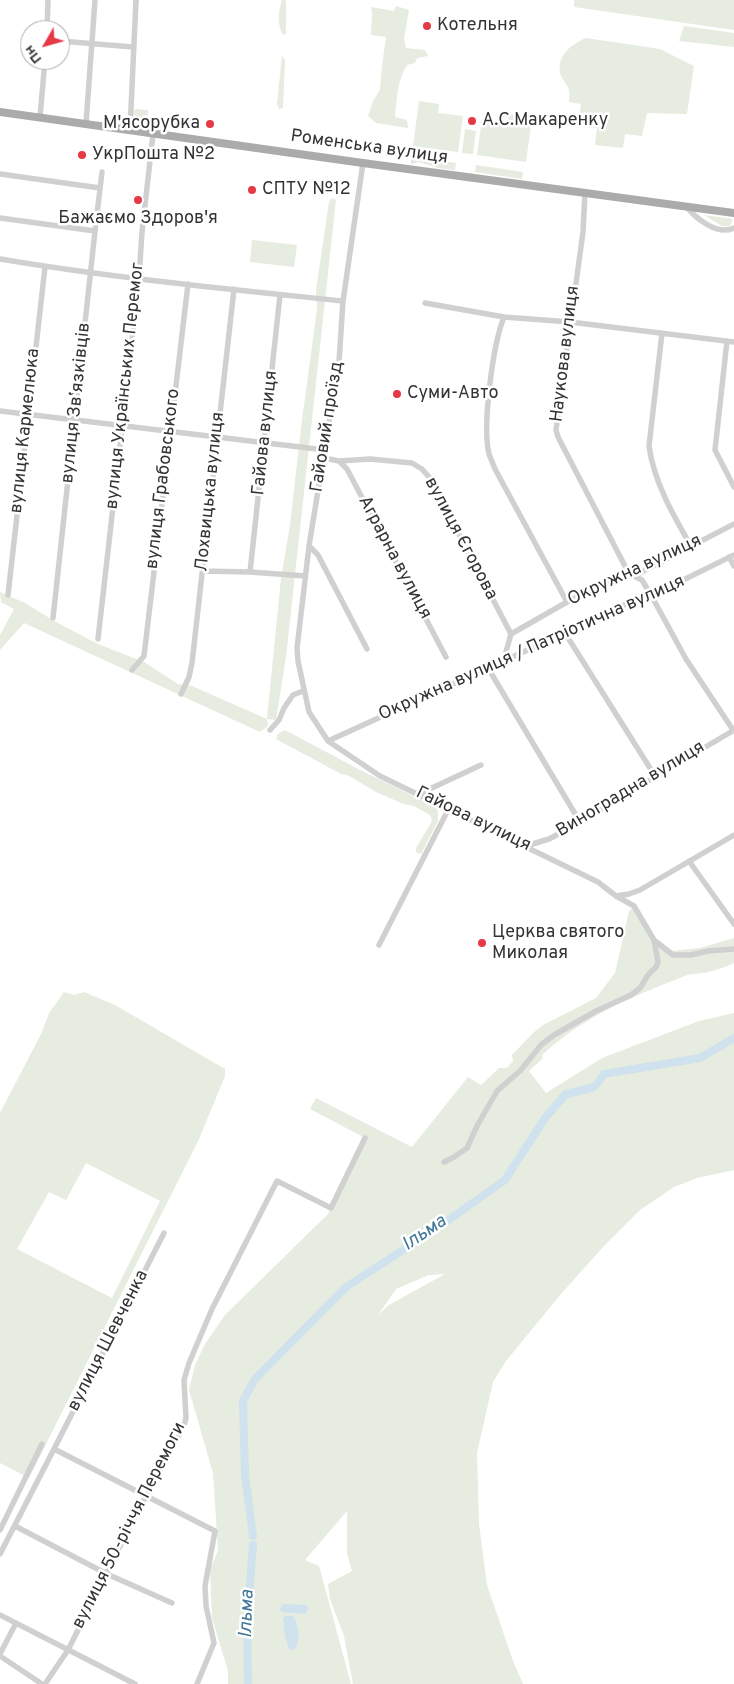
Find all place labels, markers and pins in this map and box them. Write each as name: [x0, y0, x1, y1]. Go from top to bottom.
place label: Котельня: [437, 15, 518, 37]
marker: Котельня: [421, 20, 433, 32]
place label: А.С.Макаренку: [482, 110, 608, 132]
place label: М'ясорубка: [103, 113, 200, 135]
marker: А.С.Макаренку: [466, 115, 478, 127]
marker: М'ясорубка: [204, 118, 216, 130]
place label: УкрПошта №2: [92, 144, 215, 166]
marker: УкрПошта №2: [76, 149, 88, 161]
place label: СПТУ №12: [262, 179, 351, 201]
marker: СПТУ №12: [246, 184, 258, 196]
marker: Бажаємо Здоров'я: [132, 194, 144, 206]
place label: Бажаємо Здоров'я: [58, 208, 218, 230]
place label: Суми-Авто: [407, 383, 498, 405]
marker: Суми-Авто: [391, 388, 403, 400]
place label: Церква святого Миколая: [492, 922, 624, 964]
marker: Церква святого Миколая: [476, 937, 488, 949]

